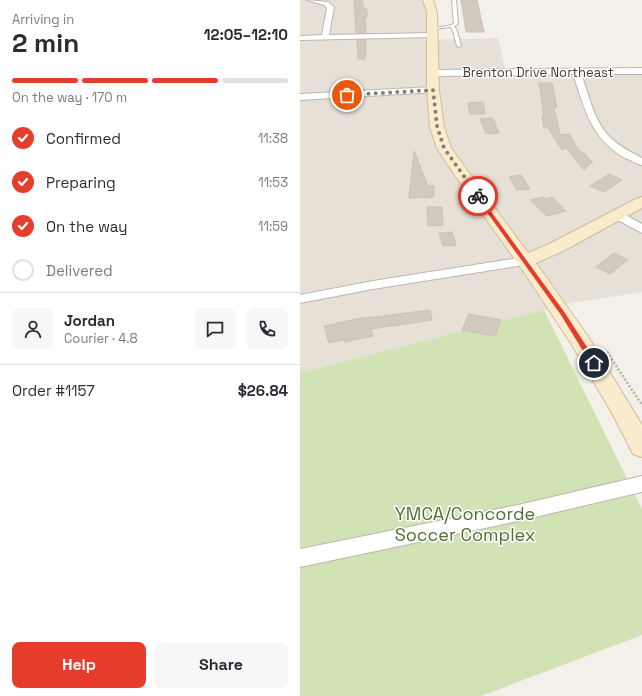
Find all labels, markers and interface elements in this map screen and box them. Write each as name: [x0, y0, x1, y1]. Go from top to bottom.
text: Arriving in: [12, 11, 74, 28]
text: 12:05–12:10: [204, 25, 288, 44]
text: 2 min: [12, 26, 79, 60]
street label: Brenton Drive Northeast: [462, 64, 614, 81]
pin: [330, 78, 364, 112]
icon: bag: [336, 84, 358, 106]
text: On the way · 170 m: [12, 89, 127, 106]
icon: check: [12, 127, 34, 149]
text: Confirmed: [46, 129, 121, 148]
text: 11:38: [258, 130, 288, 147]
icon: check: [12, 171, 34, 193]
text: Preparing: [46, 173, 116, 192]
text: 11:53: [258, 174, 288, 191]
courier: [458, 176, 498, 216]
icon: bike: [467, 185, 489, 207]
icon: check: [12, 215, 34, 237]
text: On the way: [46, 217, 127, 236]
text: 11:59: [258, 218, 288, 235]
text: Delivered: [46, 261, 113, 280]
button: person: [12, 308, 54, 350]
button: chat: [194, 308, 236, 350]
button: phone: [246, 308, 288, 350]
text: Jordan: [64, 311, 115, 330]
text: Courier · 4.8: [64, 330, 138, 347]
pin: [577, 346, 611, 380]
icon: home: [583, 352, 605, 374]
text: Order #1157: [12, 381, 95, 400]
text: $26.84: [238, 381, 288, 400]
park label: YMCA/Concorde Soccer Complex: [395, 502, 535, 546]
button: Help: [12, 642, 146, 688]
button: Share: [154, 642, 288, 688]

